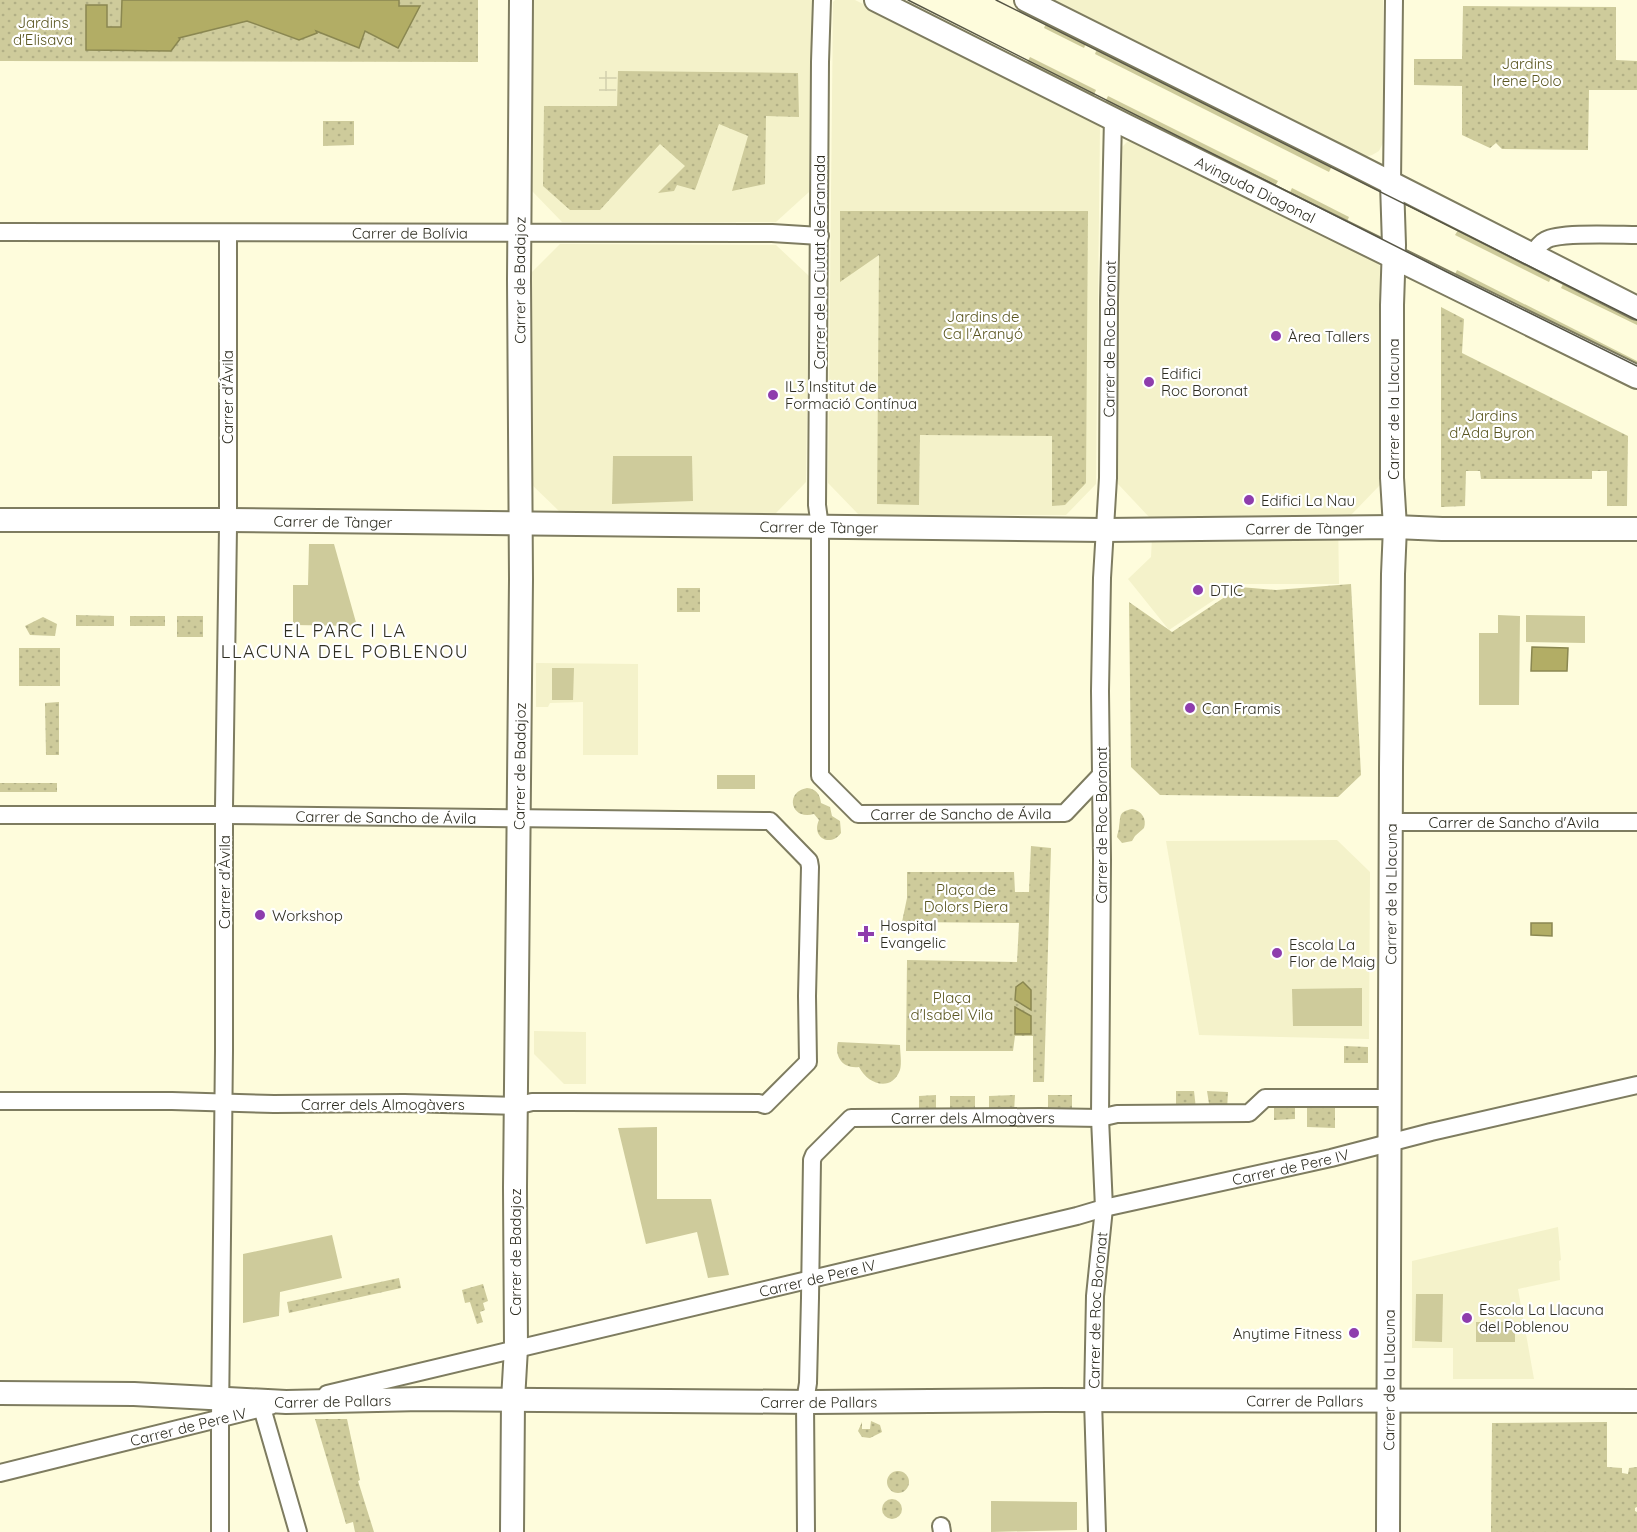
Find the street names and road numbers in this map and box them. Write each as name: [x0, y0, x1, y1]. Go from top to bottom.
street label: Avinguda Diagonal: [1192, 152, 1319, 227]
street label: Carrer de la Ciutat de Granada: [810, 155, 829, 369]
street label: Carrer de Badajoz: [509, 216, 529, 344]
street label: Carrer de Bolívia: [352, 223, 468, 242]
street label: Carrer de Roc Boronat: [1099, 260, 1119, 418]
street label: Carrer de la Llacuna: [1384, 338, 1403, 480]
street label: Carrer d'Àvila: [218, 350, 237, 444]
street label: Carrer de Tànger: [273, 511, 393, 531]
street label: Carrer de Tànger: [759, 517, 879, 537]
street label: Carrer de Tànger: [1245, 518, 1365, 538]
street label: Carrer de Badajoz: [509, 702, 529, 830]
street label: Carrer de Roc Boronat: [1092, 746, 1111, 904]
street label: Carrer de Sancho de Ávila: [870, 804, 1052, 823]
street label: Carrer de Sancho de Ávila: [295, 806, 477, 827]
street label: Carrer de Sancho d'Avila: [1429, 813, 1599, 832]
street label: Carrer de la Llacuna: [1381, 823, 1400, 965]
street label: Carrer d'Àvila: [215, 835, 234, 929]
street label: Carrer dels Almogàvers: [301, 1095, 465, 1114]
street label: Carrer dels Almogàvers: [891, 1107, 1055, 1127]
street label: Carrer de Pere IV: [1230, 1144, 1351, 1189]
street label: Carrer de Badajoz: [506, 1188, 525, 1316]
street label: Carrer de Roc Boronat: [1084, 1231, 1111, 1389]
street label: Carrer de Pere IV: [757, 1255, 878, 1301]
street label: Carrer de la Llacuna: [1379, 1309, 1398, 1451]
street label: Carrer de Pallars: [274, 1390, 391, 1412]
street label: Carrer de Pallars: [1246, 1391, 1363, 1410]
street label: Carrer de Pallars: [760, 1392, 877, 1412]
street label: Carrer de Pere IV: [128, 1403, 248, 1450]

